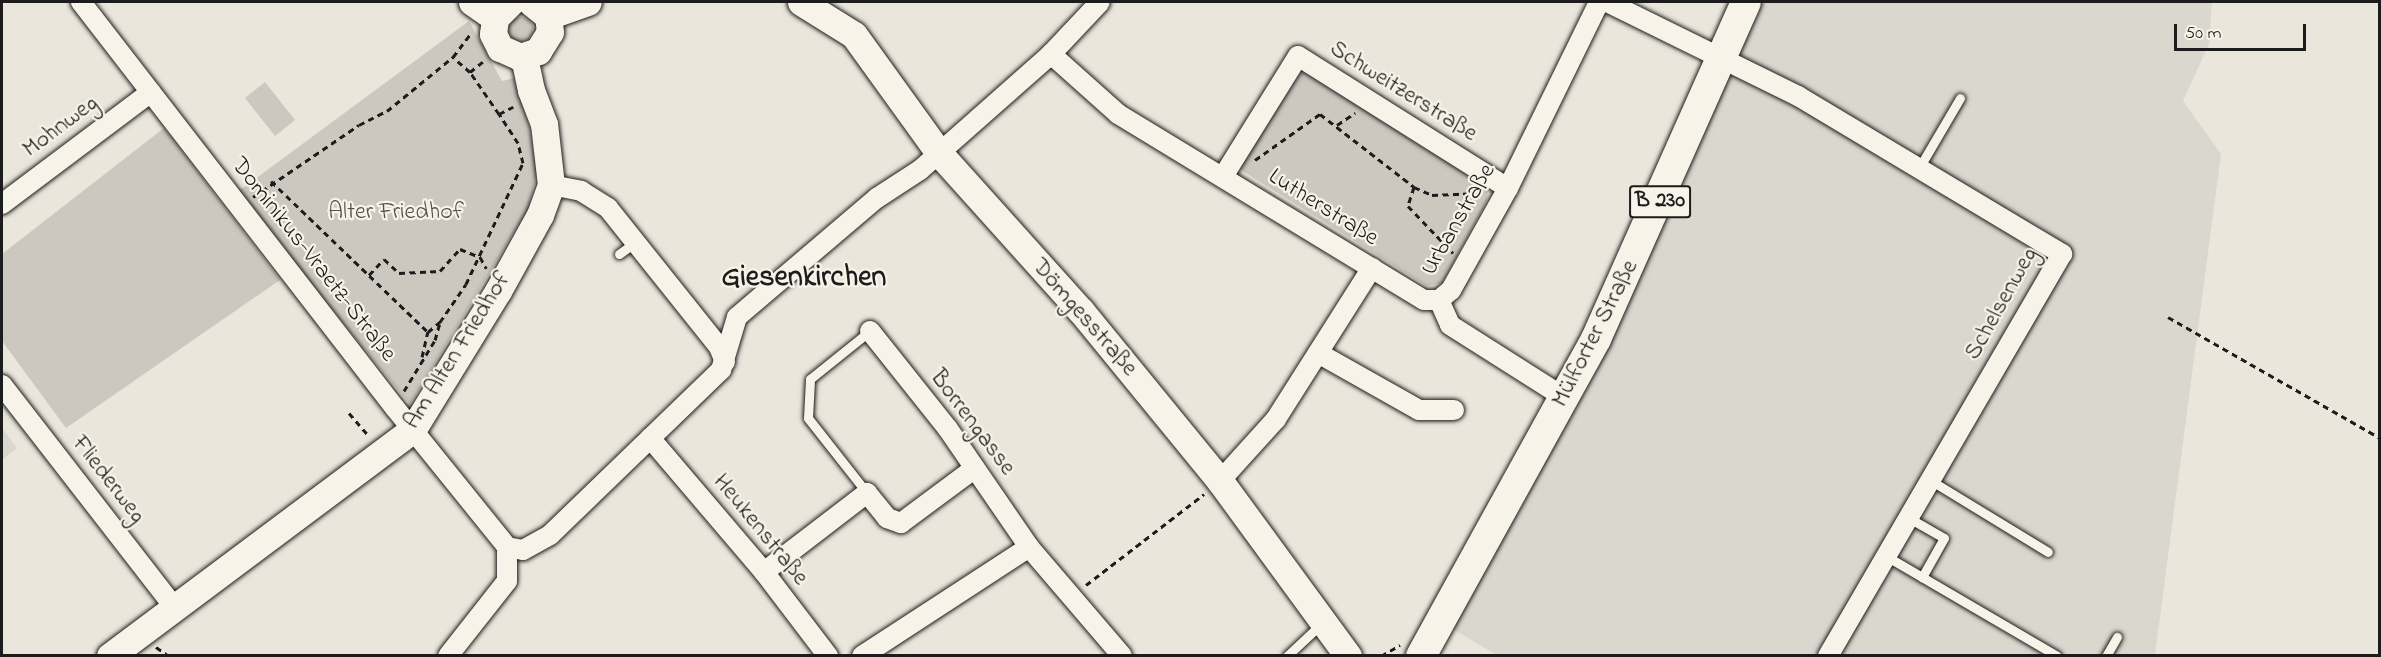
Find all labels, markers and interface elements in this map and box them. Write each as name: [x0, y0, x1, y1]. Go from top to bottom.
scale bar: [2177, 12, 2309, 50]
text: 50 m: [2185, 21, 2222, 47]
street label: Schweitzerstraße: [1324, 35, 1482, 149]
street label: Mohnweg: [18, 89, 104, 165]
street label: Dominikus-Vraetz-Straße: [224, 152, 402, 368]
street label: Urbanstraße: [1416, 159, 1502, 281]
street label: Lutherstraße: [1263, 163, 1383, 253]
road number: B 230: [1628, 183, 1692, 221]
park label: Alter Friedhof: [328, 199, 464, 227]
street label: Schelsenweg: [1959, 243, 2045, 365]
street label: Dömgesstraße: [1025, 253, 1143, 383]
street label: Mülforter Straße: [1547, 256, 1645, 412]
district label: Giesenkirchen: [722, 260, 886, 296]
street label: Am Alten Friedhof: [398, 267, 518, 435]
street label: Borrengasse: [923, 364, 1021, 482]
street label: Fliederweg: [65, 430, 151, 530]
street label: Heukenstraße: [706, 468, 814, 592]

